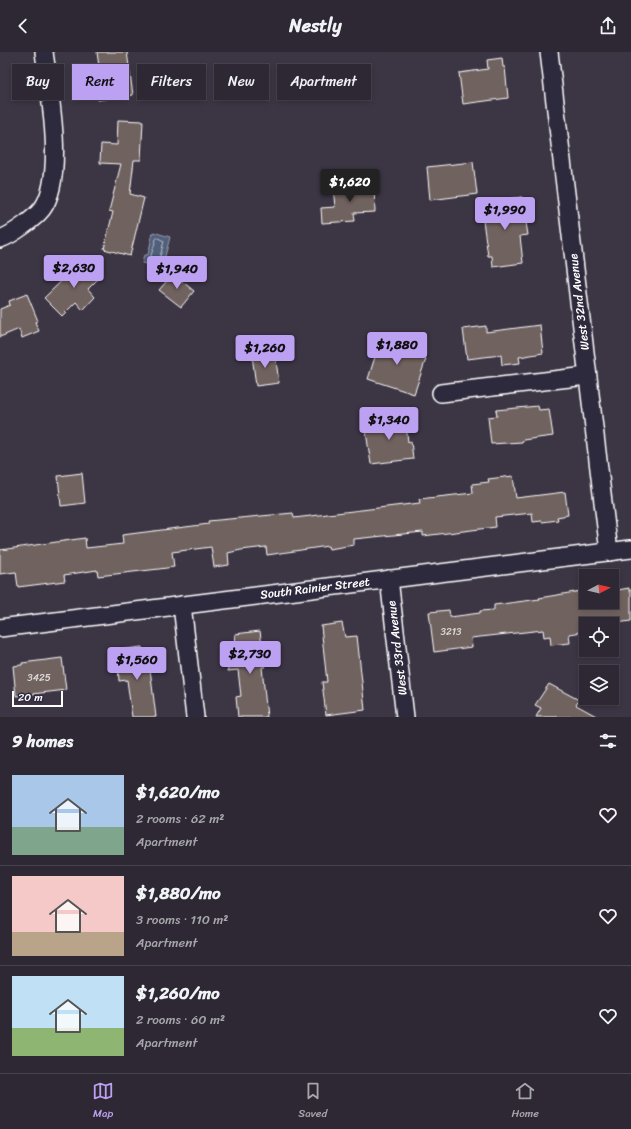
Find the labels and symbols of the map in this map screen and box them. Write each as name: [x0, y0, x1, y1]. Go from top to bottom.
pin: $1,620: [317, 169, 383, 203]
pin: $1,990: [472, 197, 538, 231]
street label: West 32nd Avenue: [562, 252, 596, 352]
pin: $2,630: [41, 255, 107, 289]
pin: $1,940: [144, 256, 210, 290]
pin: $1,880: [364, 332, 430, 366]
pin: $1,260: [232, 335, 298, 369]
pin: $1,340: [356, 407, 422, 441]
north arrow: [579, 569, 619, 609]
street label: South Rainier Street: [259, 570, 371, 606]
street label: West 33rd Avenue: [380, 599, 414, 697]
house number: 3213: [440, 623, 462, 641]
pin: $2,730: [217, 641, 283, 675]
pin: $1,560: [104, 647, 170, 681]
house number: 3425: [27, 669, 51, 687]
scale bar: [12, 689, 63, 708]

